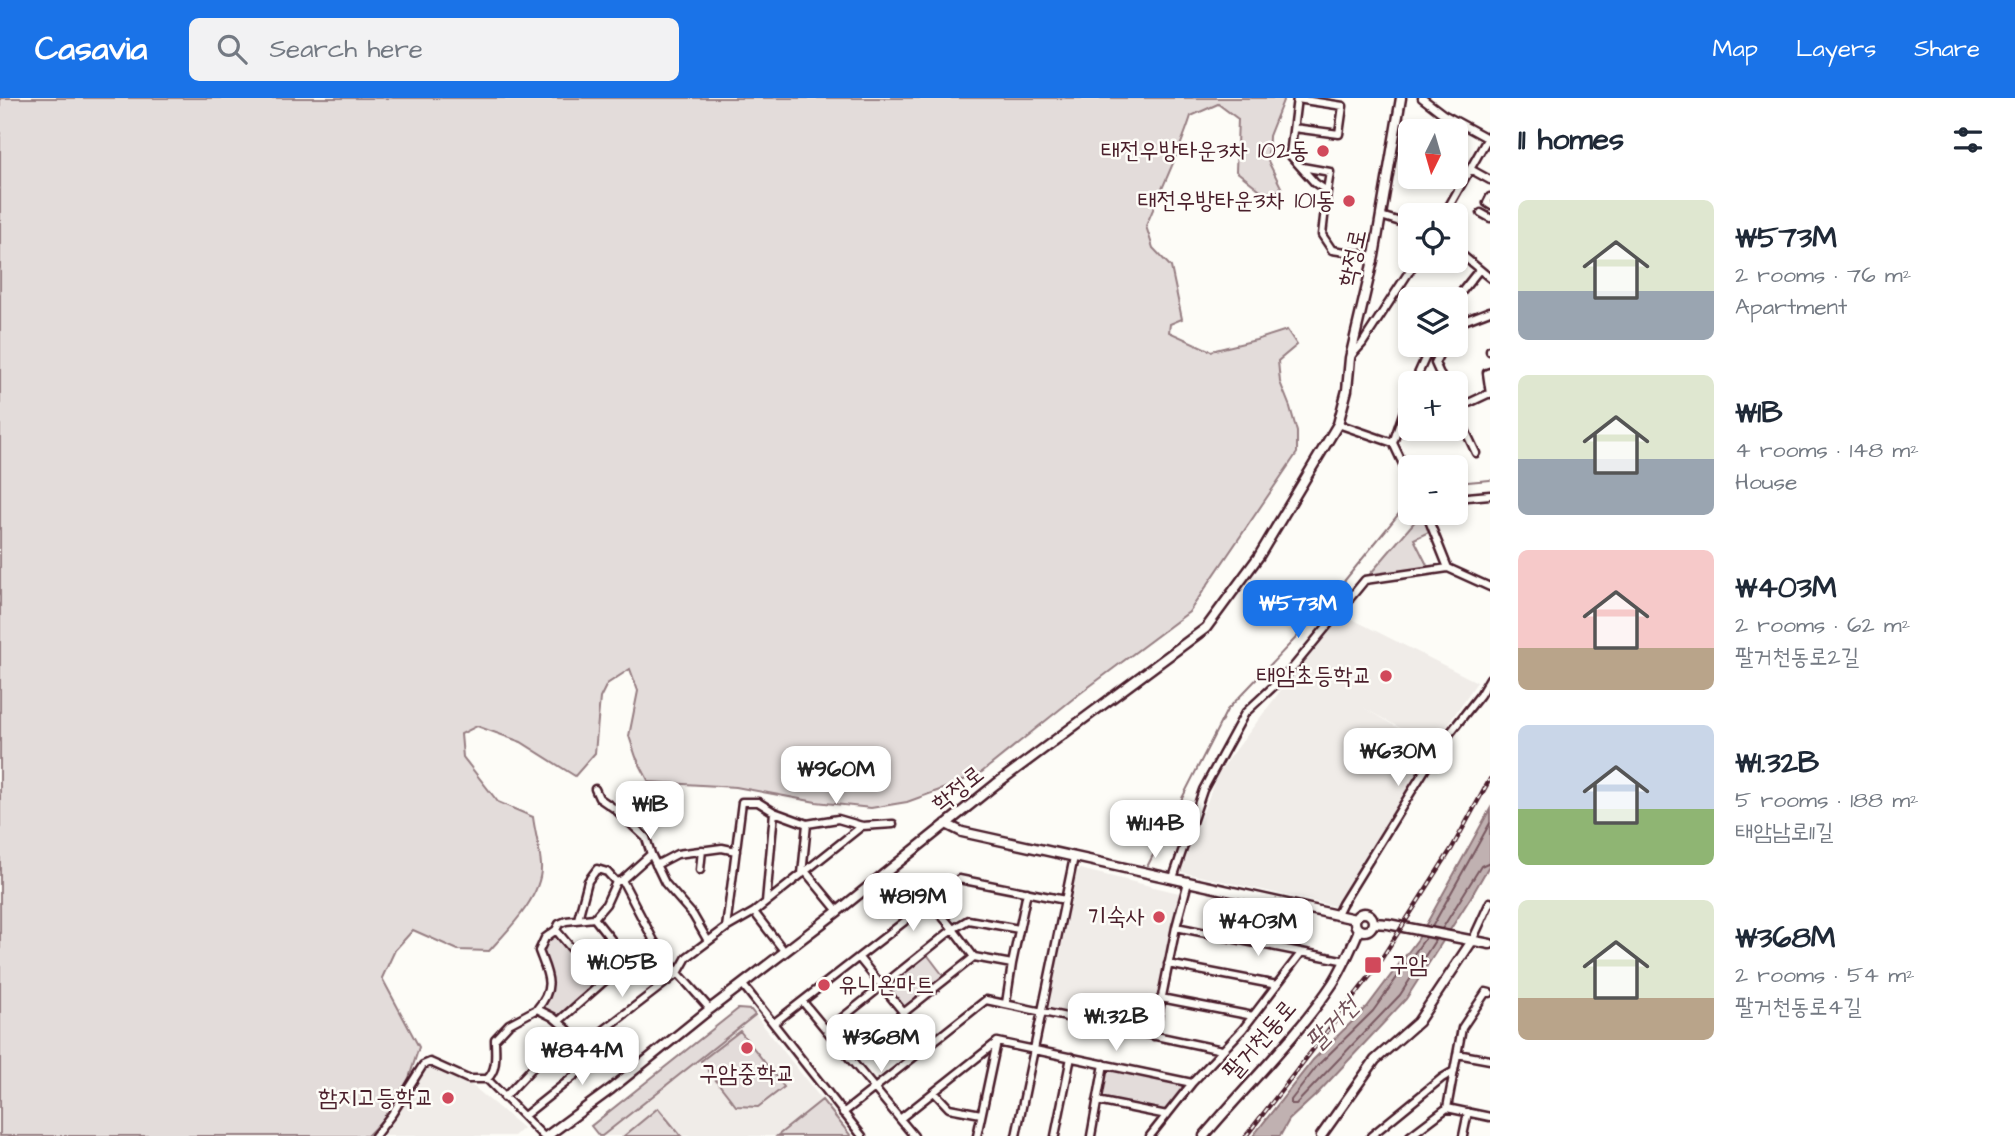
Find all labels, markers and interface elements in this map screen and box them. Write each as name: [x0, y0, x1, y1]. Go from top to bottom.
search box: [189, 18, 679, 81]
text: Casavia: [35, 26, 147, 72]
icon: search: [213, 30, 251, 68]
text: Search here: [269, 31, 423, 67]
text: Map: [1713, 32, 1758, 66]
text: Layers: [1796, 32, 1876, 66]
text: Share: [1914, 32, 1980, 66]
north arrow: [1398, 119, 1468, 189]
map controls: [1398, 119, 1468, 525]
text: 11 homes: [1518, 119, 1624, 161]
icon: filters: [1949, 121, 1987, 159]
place label: 태전우방타운3차 102동: [1101, 134, 1309, 168]
marker: 태전우방타운3차 102동: [1315, 143, 1331, 159]
place label: 태전우방타운3차 101동: [1137, 184, 1335, 218]
marker: 태전우방타운3차 101동: [1341, 193, 1357, 209]
button: locate: [1398, 203, 1468, 273]
text: ₩573M: [1735, 217, 1837, 259]
street label: 학정로: [1330, 226, 1376, 290]
icon: home: [1574, 228, 1658, 312]
text: 2 rooms · 76 m²: [1735, 259, 1911, 291]
button: layers: [1398, 287, 1468, 357]
text: Apartment: [1735, 291, 1847, 323]
button: +: [1398, 371, 1468, 441]
text: ₩1B: [1735, 392, 1783, 434]
icon: home: [1574, 403, 1658, 487]
text: 4 rooms · 148 m²: [1735, 434, 1919, 466]
button: −: [1398, 455, 1468, 525]
text: House: [1735, 466, 1798, 498]
text: ₩403M: [1735, 567, 1837, 609]
icon: home: [1574, 578, 1658, 662]
pin: ₩573M: [1249, 580, 1347, 640]
text: ₩573M: [1259, 587, 1337, 619]
text: 2 rooms · 62 m²: [1735, 609, 1910, 641]
text: 팔거천동로2길: [1735, 641, 1859, 673]
place label: 태암초등학교: [1256, 659, 1372, 693]
marker: 태암초등학교: [1378, 668, 1394, 684]
pin: ₩630M: [1349, 728, 1447, 788]
text: ₩630M: [1360, 735, 1436, 767]
text: ₩1.32B: [1735, 742, 1819, 784]
pin: ₩960M: [787, 746, 885, 806]
text: ₩960M: [797, 753, 875, 785]
icon: home: [1574, 753, 1658, 837]
street label: 학정로: [925, 758, 991, 820]
pin: ₩1B: [616, 782, 684, 841]
text: 5 rooms · 188 m²: [1735, 784, 1919, 816]
text: ₩1B: [632, 788, 668, 820]
pin: ₩1.14B: [1098, 800, 1212, 860]
text: ₩1.14B: [1126, 807, 1184, 839]
text: 태암남로11길: [1735, 816, 1833, 848]
pin: ₩819M: [864, 874, 962, 933]
text: ₩819M: [879, 880, 947, 912]
pin: ₩403M: [1209, 898, 1307, 958]
place label: 기숙사: [1087, 900, 1145, 934]
text: ₩403M: [1219, 905, 1297, 937]
marker: 기숙사: [1151, 909, 1167, 925]
text: ₩368M: [1735, 917, 1836, 959]
icon: home: [1574, 928, 1658, 1012]
pin: ₩1.05B: [565, 940, 679, 999]
text: ₩1.05B: [587, 946, 657, 978]
place label: 구암: [1389, 948, 1428, 982]
marker: 구암: [1363, 955, 1383, 975]
text: 2 rooms · 54 m²: [1735, 959, 1915, 991]
place label: 유니온마트: [838, 968, 935, 1002]
marker: 유니온마트: [816, 977, 832, 993]
water label: 팔거천: [1297, 987, 1369, 1059]
text: 팔거천동로4길: [1735, 991, 1862, 1023]
street label: 팔거천동로: [1215, 992, 1305, 1088]
pin: ₩1.32B: [1059, 993, 1173, 1053]
text: ₩1.32B: [1084, 1000, 1148, 1032]
pin: ₩368M: [832, 1014, 930, 1074]
text: ₩368M: [842, 1021, 920, 1053]
pin: ₩844M: [533, 1028, 631, 1087]
text: ₩844M: [541, 1034, 623, 1066]
marker: 구암중학교: [739, 1040, 755, 1056]
place label: 구암중학교: [699, 1057, 795, 1091]
place label: 함지고등학교: [318, 1081, 434, 1115]
marker: 함지고등학교: [440, 1090, 456, 1106]

